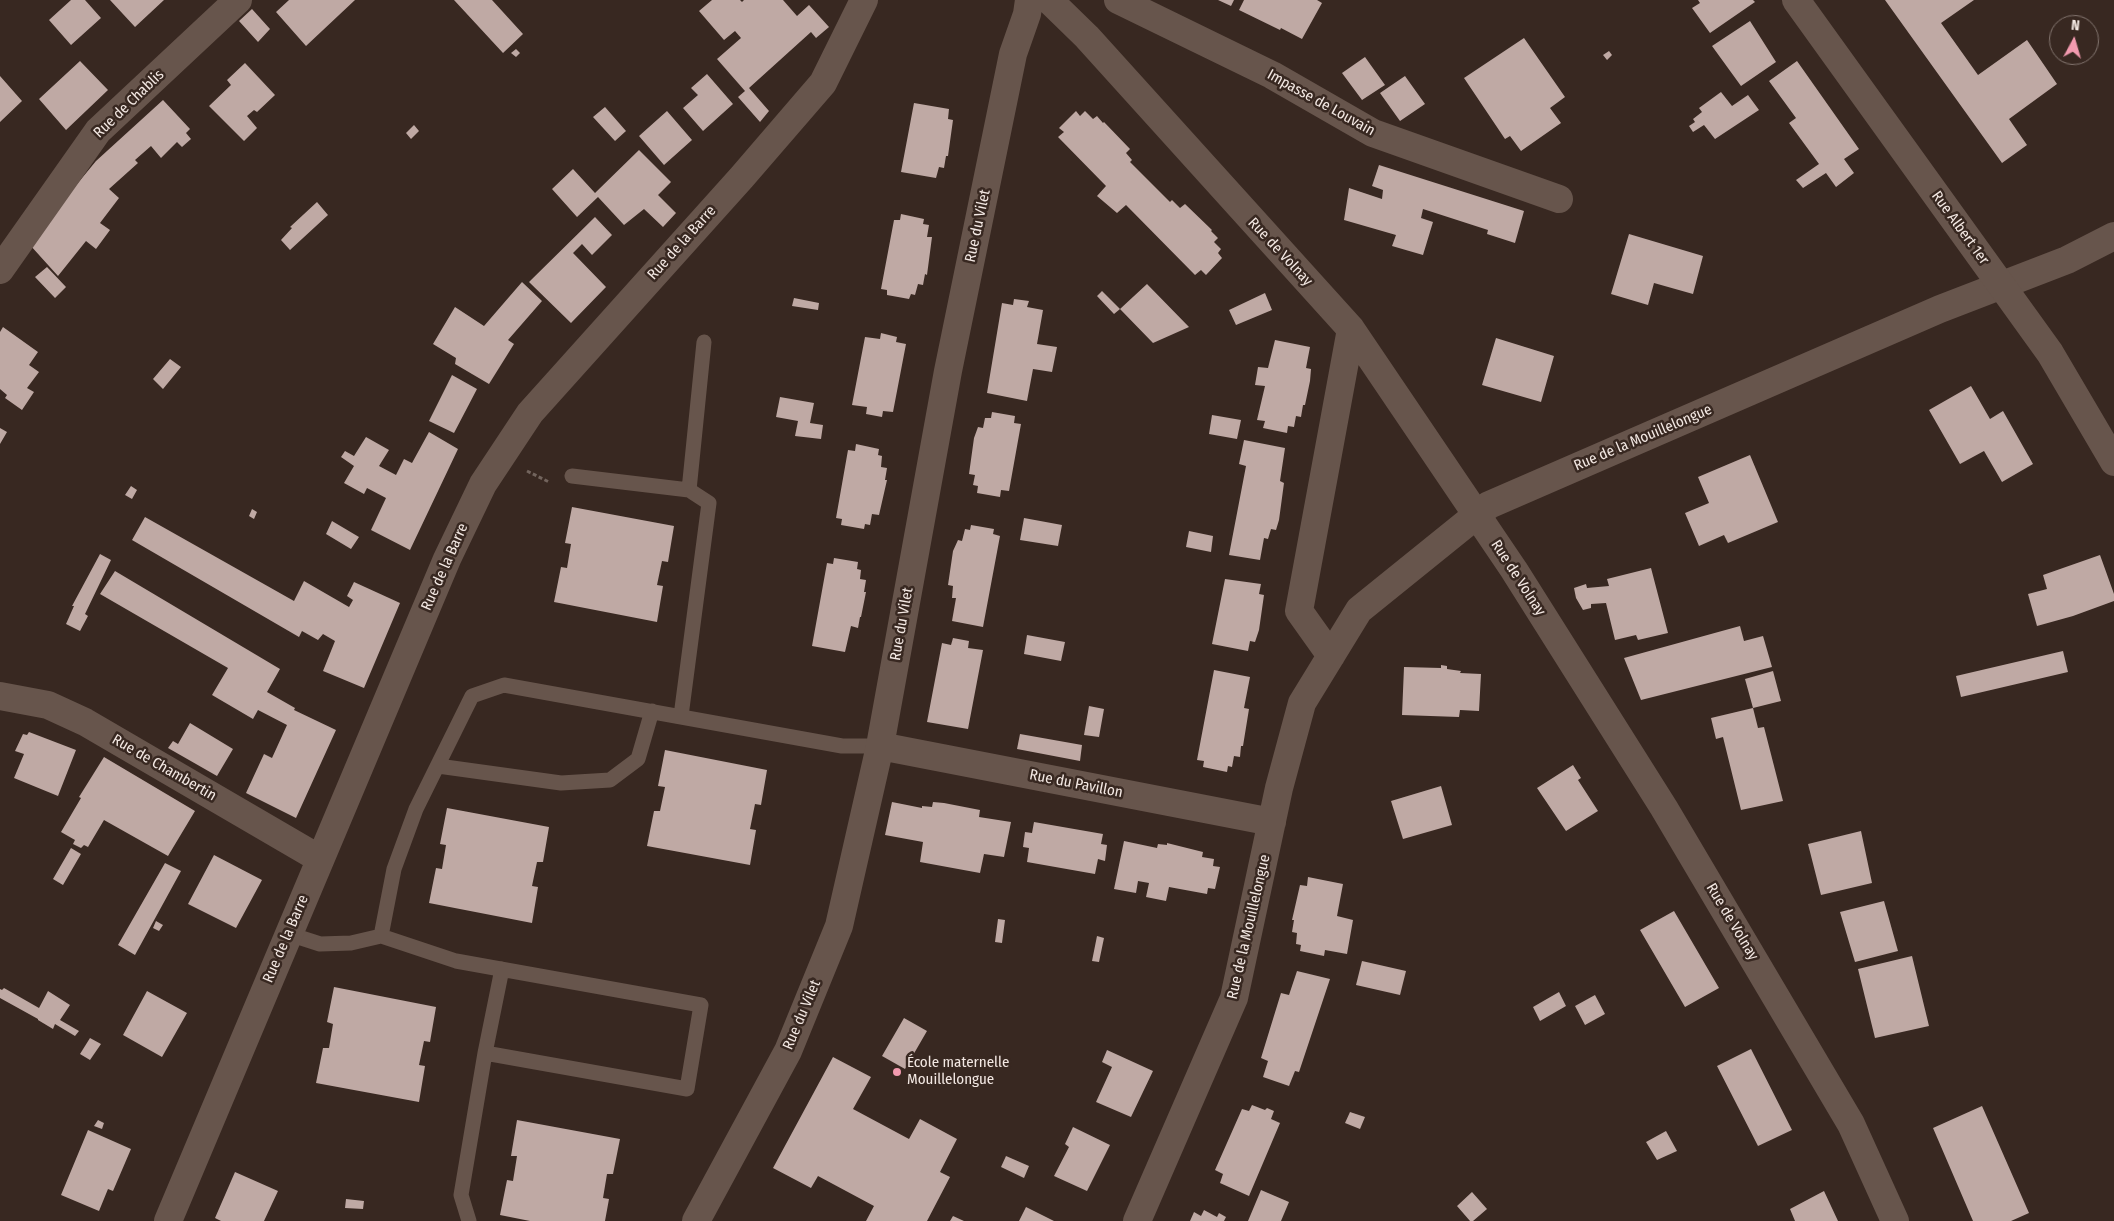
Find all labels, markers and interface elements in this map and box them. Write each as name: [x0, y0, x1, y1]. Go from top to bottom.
north arrow: [2049, 15, 2099, 65]
text: N: [2070, 17, 2081, 34]
street label: Rue de Chablis: [90, 66, 168, 142]
street label: Impasse de Louvain: [1264, 66, 1378, 140]
street label: Rue du Vilet: [962, 188, 994, 264]
street label: Rue Albert 1er: [1927, 188, 1993, 268]
street label: Rue de la Barre: [644, 202, 720, 284]
street label: Rue de Volnay: [1244, 214, 1316, 290]
street label: Rue de la Mouillelongue: [1571, 401, 1715, 475]
street label: Rue de la Barre: [418, 521, 472, 613]
street label: Rue de Volnay: [1487, 537, 1549, 619]
street label: Rue du Vilet: [887, 586, 917, 662]
street label: Rue de Chambertin: [109, 731, 219, 805]
street label: Rue du Pavillon: [1028, 766, 1124, 802]
street label: Rue de la Mouillelongue: [1224, 853, 1274, 1001]
street label: Rue de Volnay: [1702, 880, 1762, 964]
street label: Rue de la Barre: [259, 892, 313, 986]
street label: Rue du Vilet: [779, 977, 825, 1053]
place label: École maternelle Mouillelongue: [907, 1054, 1009, 1089]
marker: École maternelle Mouillelongue: [891, 1066, 903, 1078]

